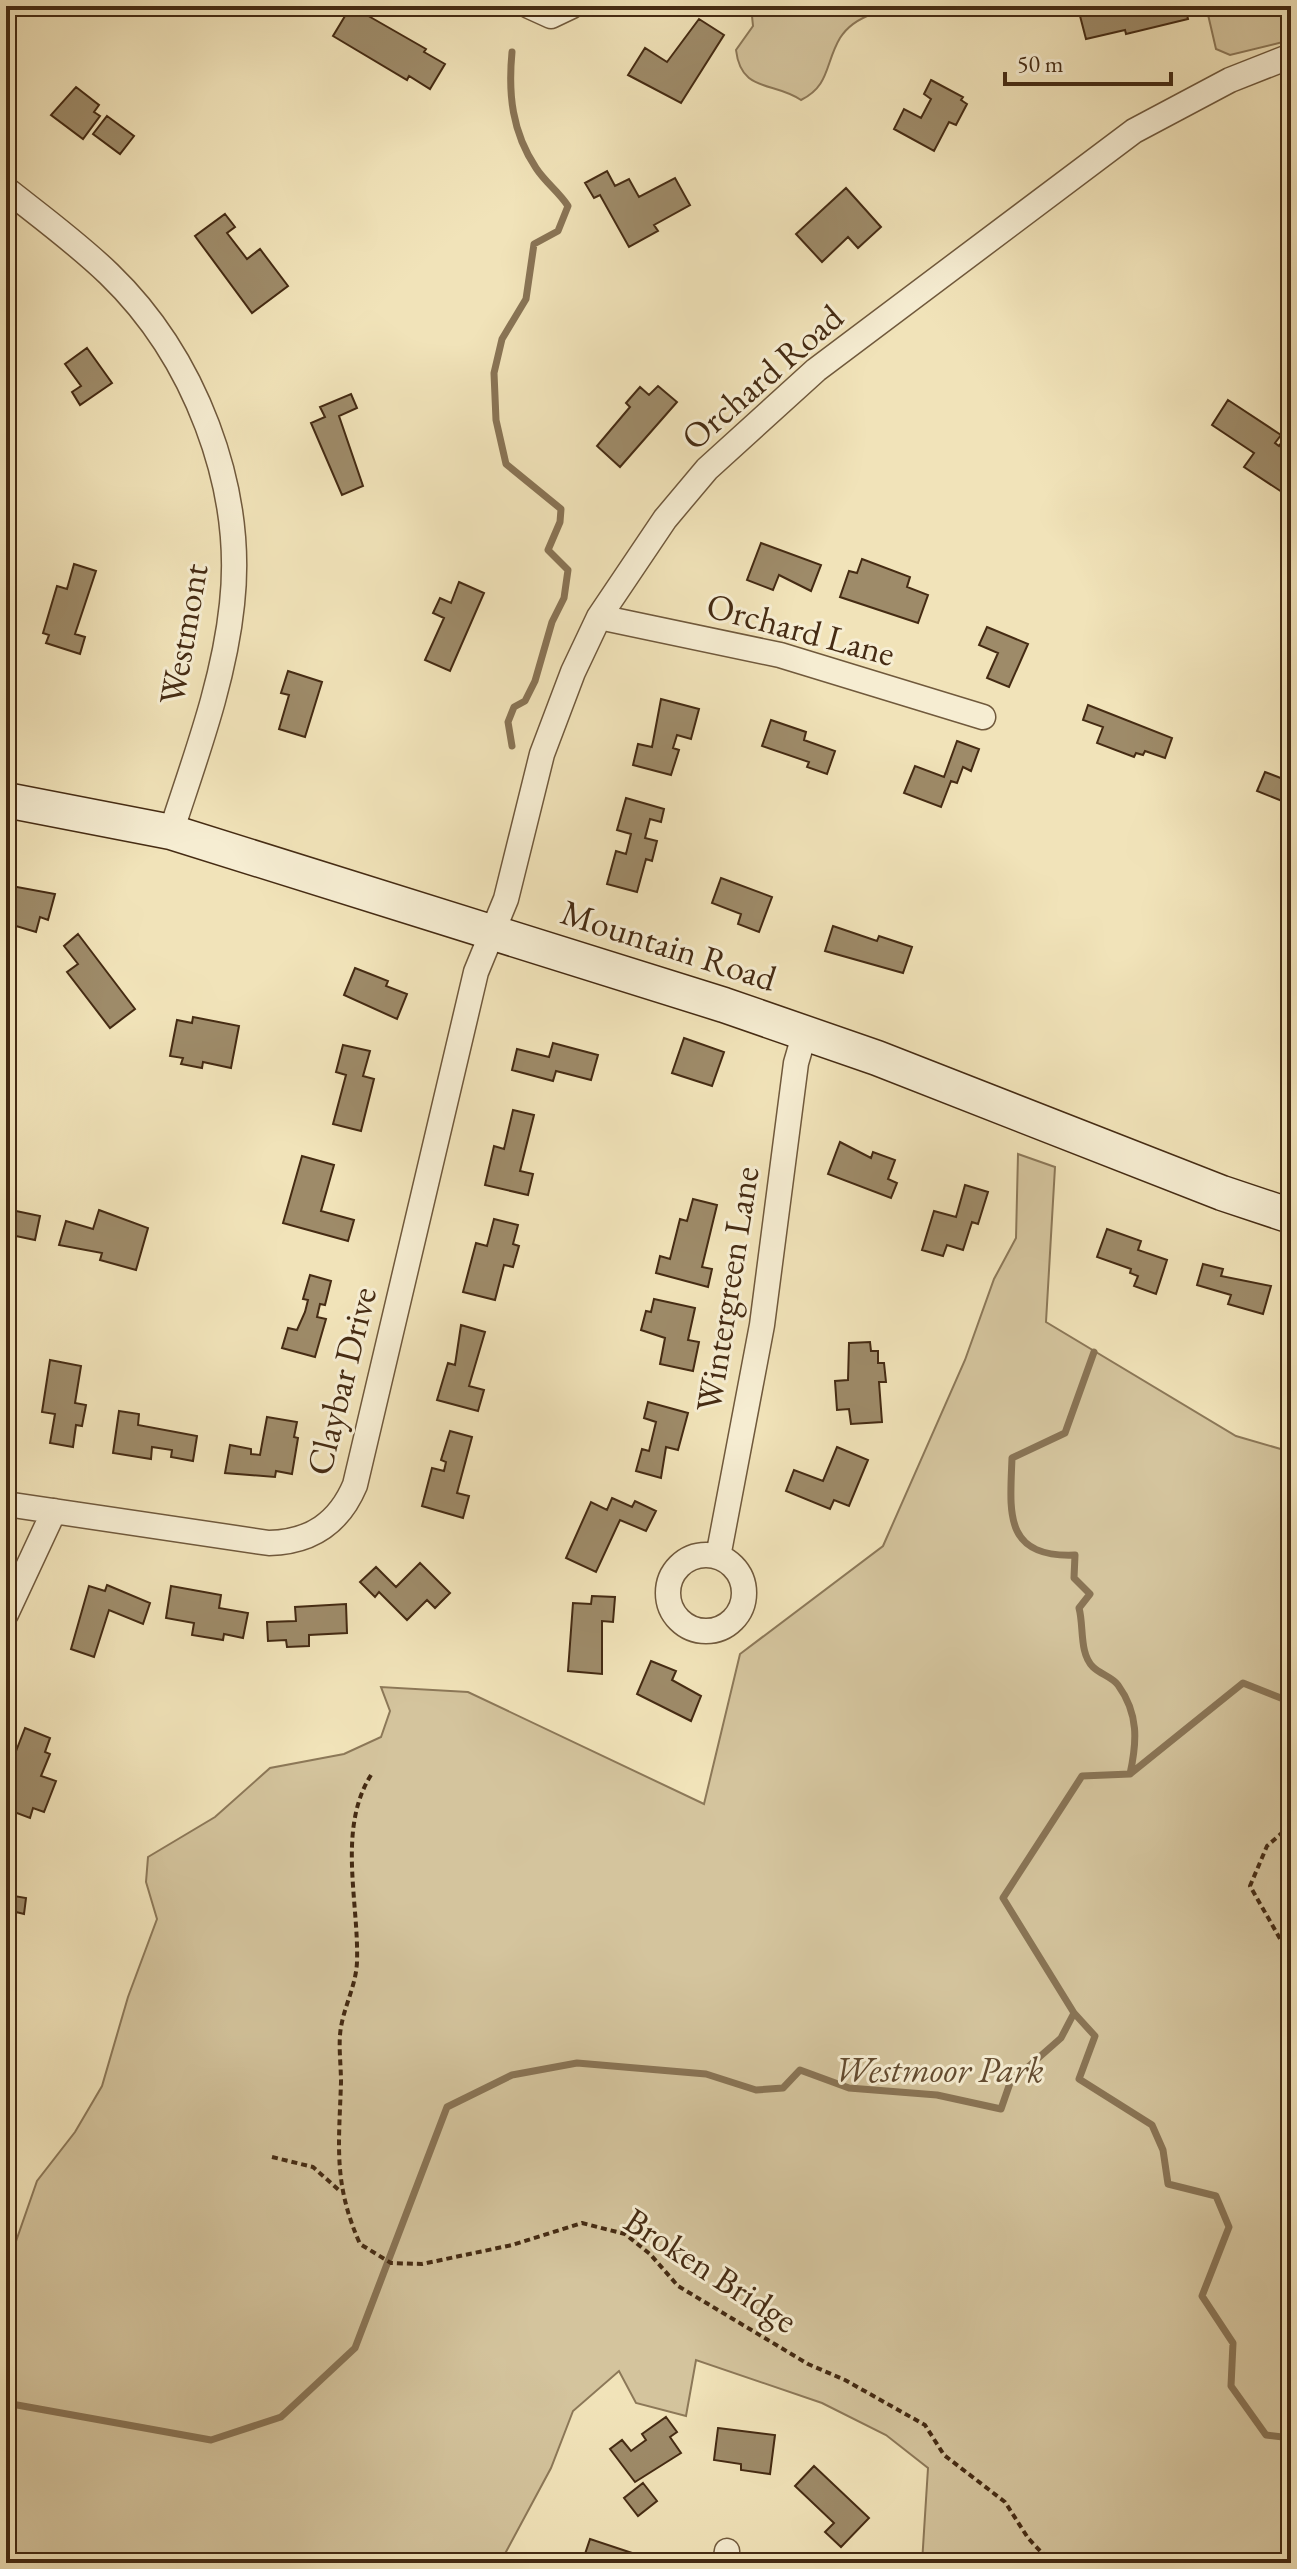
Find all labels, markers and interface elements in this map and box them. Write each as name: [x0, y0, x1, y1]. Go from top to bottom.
scale bar: [1005, 36, 1171, 86]
text: 50 m: [1017, 48, 1064, 79]
street label: Orchard Road: [671, 293, 853, 460]
street label: Westmont: [147, 559, 219, 708]
street label: Orchard Lane: [702, 581, 900, 677]
street label: Mountain Road: [555, 888, 783, 1002]
street label: Wintergreen Lane: [684, 1163, 770, 1415]
street label: Claybar Drive: [295, 1282, 387, 1480]
park label: Westmoor Park: [834, 2046, 1044, 2093]
street label: Broken Bridge: [615, 2197, 807, 2343]

